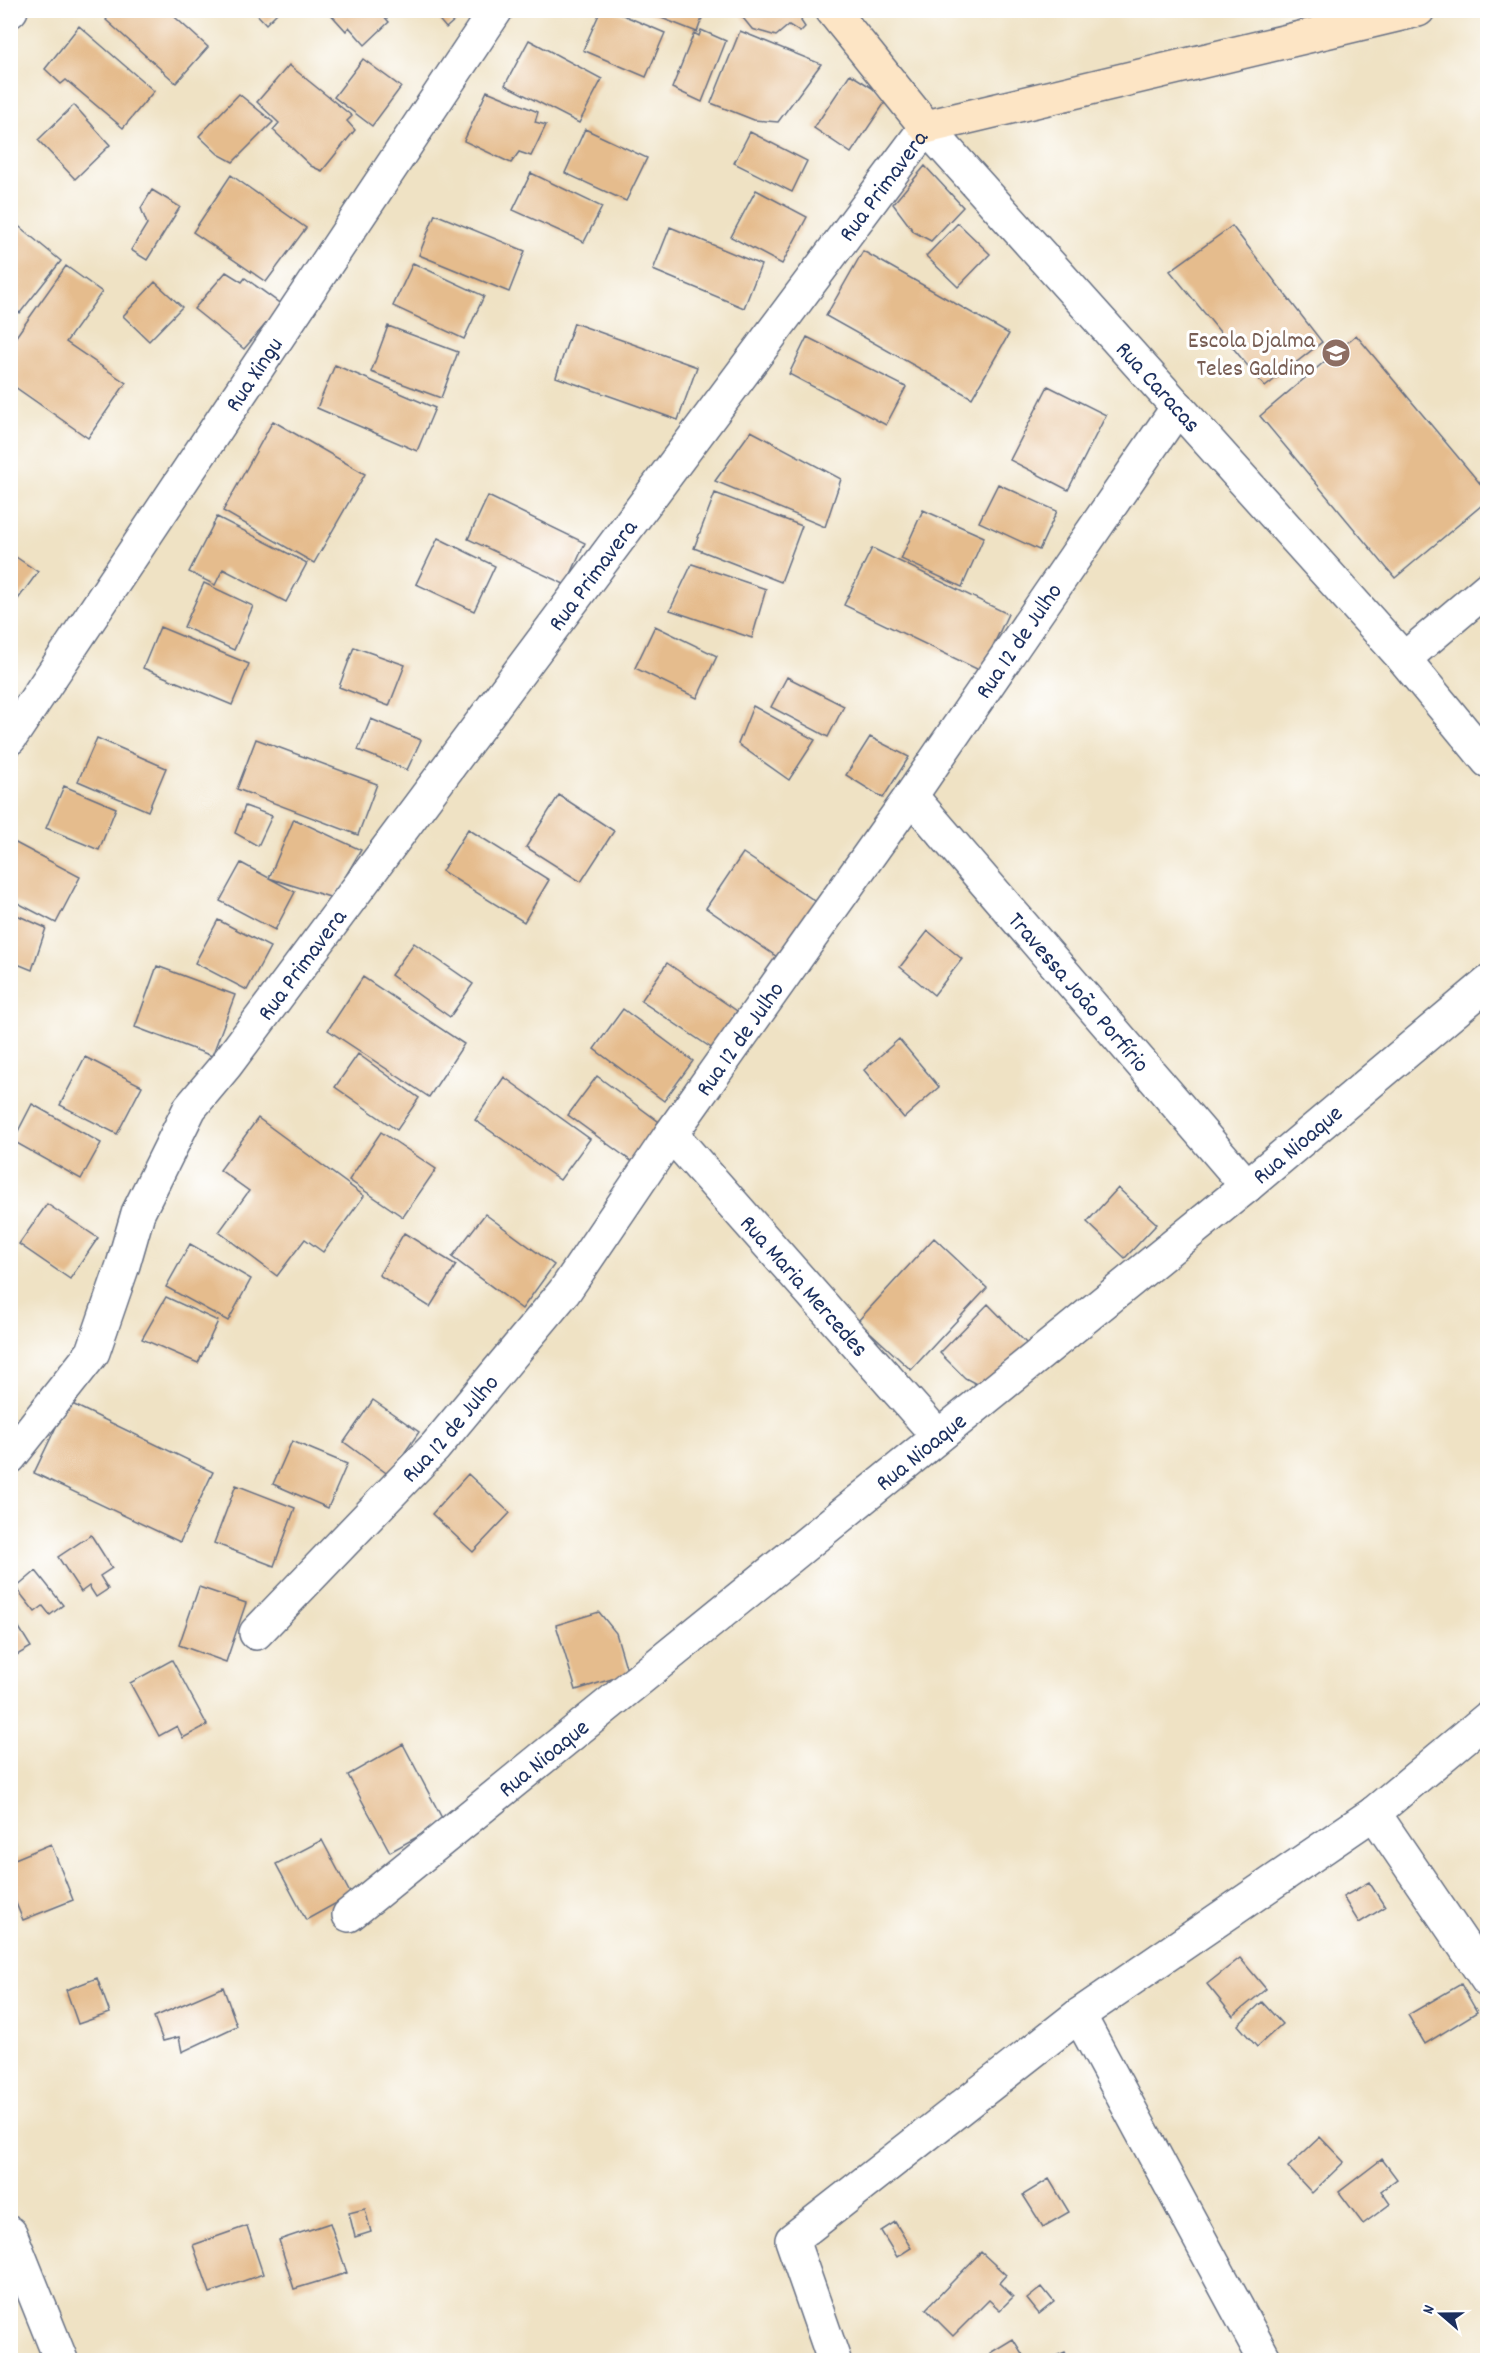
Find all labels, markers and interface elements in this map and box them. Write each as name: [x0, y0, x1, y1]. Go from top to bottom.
street label: Rua Primavera: [832, 124, 938, 250]
place label: Escola Djalma Teles Galdino: [1188, 325, 1316, 387]
street label: Rua Xingu: [218, 331, 293, 420]
street label: Rua Caracas: [1106, 335, 1207, 442]
school or university icon: Escola Djalma Teles Galdino: [1320, 337, 1352, 369]
street label: Rua Primavera: [541, 513, 648, 639]
street label: Rua 12 de Julho: [968, 577, 1072, 707]
street label: Rua Primavera: [251, 903, 357, 1029]
street label: Travessa João Porfírio: [998, 906, 1156, 1081]
street label: Rua 12 de Julho: [689, 976, 794, 1104]
street label: Rua Nioaque: [1246, 1098, 1351, 1194]
street label: Rua Maria Mercedes: [730, 1209, 875, 1366]
street label: Rua 12 de Julho: [395, 1368, 508, 1492]
street label: Rua Nioaque: [869, 1406, 975, 1501]
street label: Rua Nioaque: [492, 1712, 598, 1807]
north arrow: [1411, 2284, 1471, 2344]
text: N: [1417, 2302, 1441, 2317]

